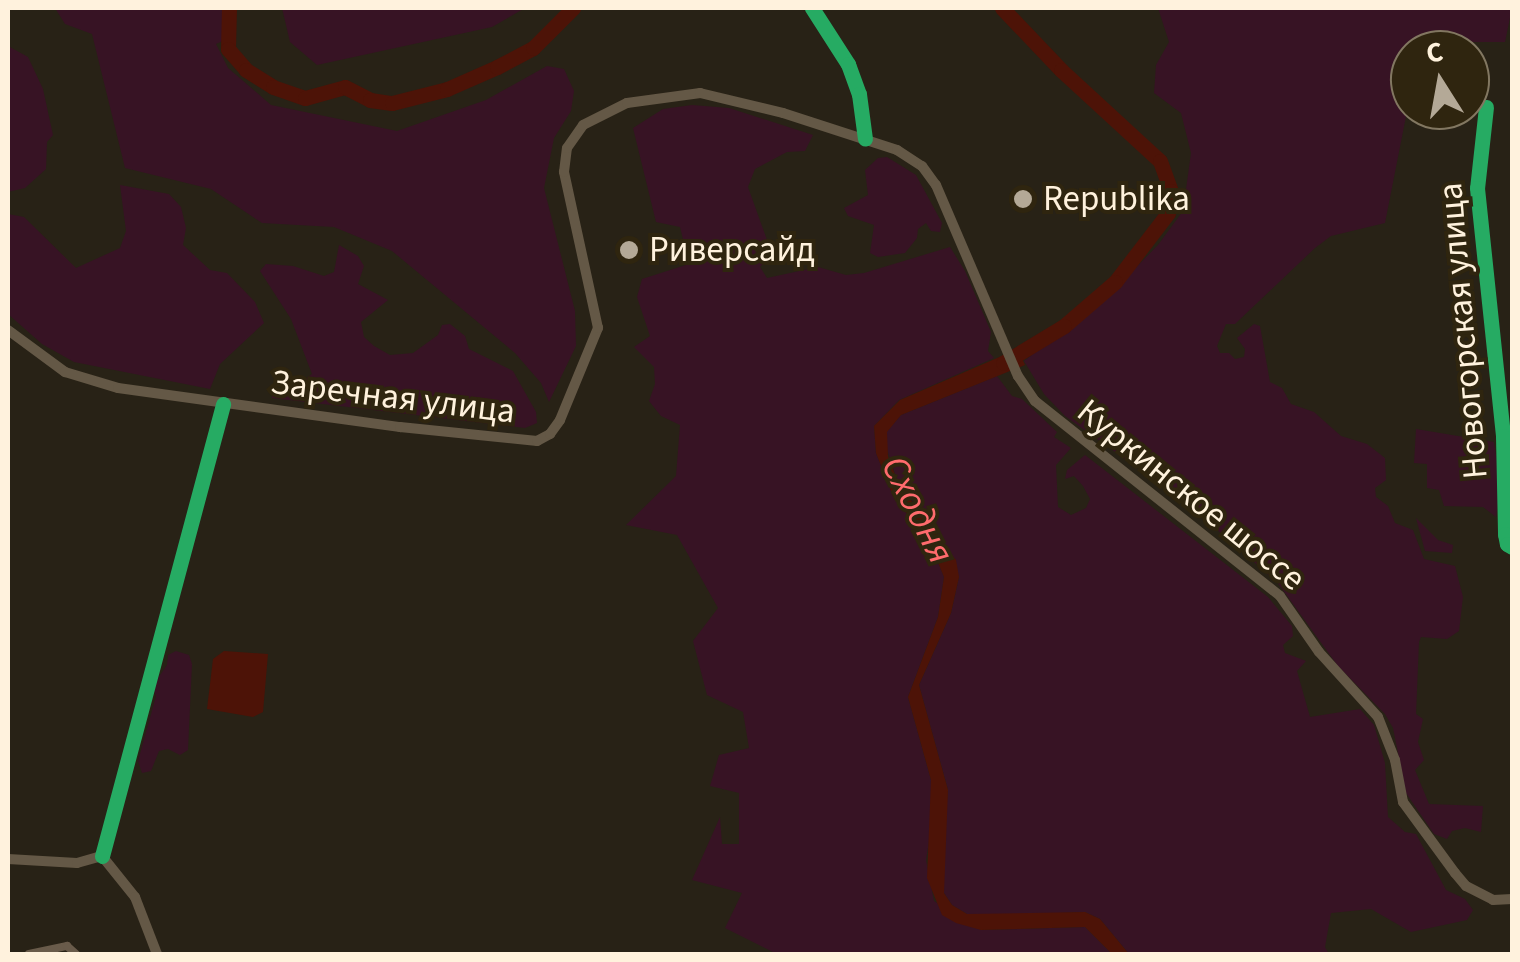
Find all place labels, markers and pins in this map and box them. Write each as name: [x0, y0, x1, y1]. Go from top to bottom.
place label: Republika: [1043, 178, 1190, 220]
marker: Republika: [1012, 188, 1034, 210]
place label: Риверсайд: [649, 229, 815, 271]
marker: Риверсайд: [618, 239, 640, 261]

